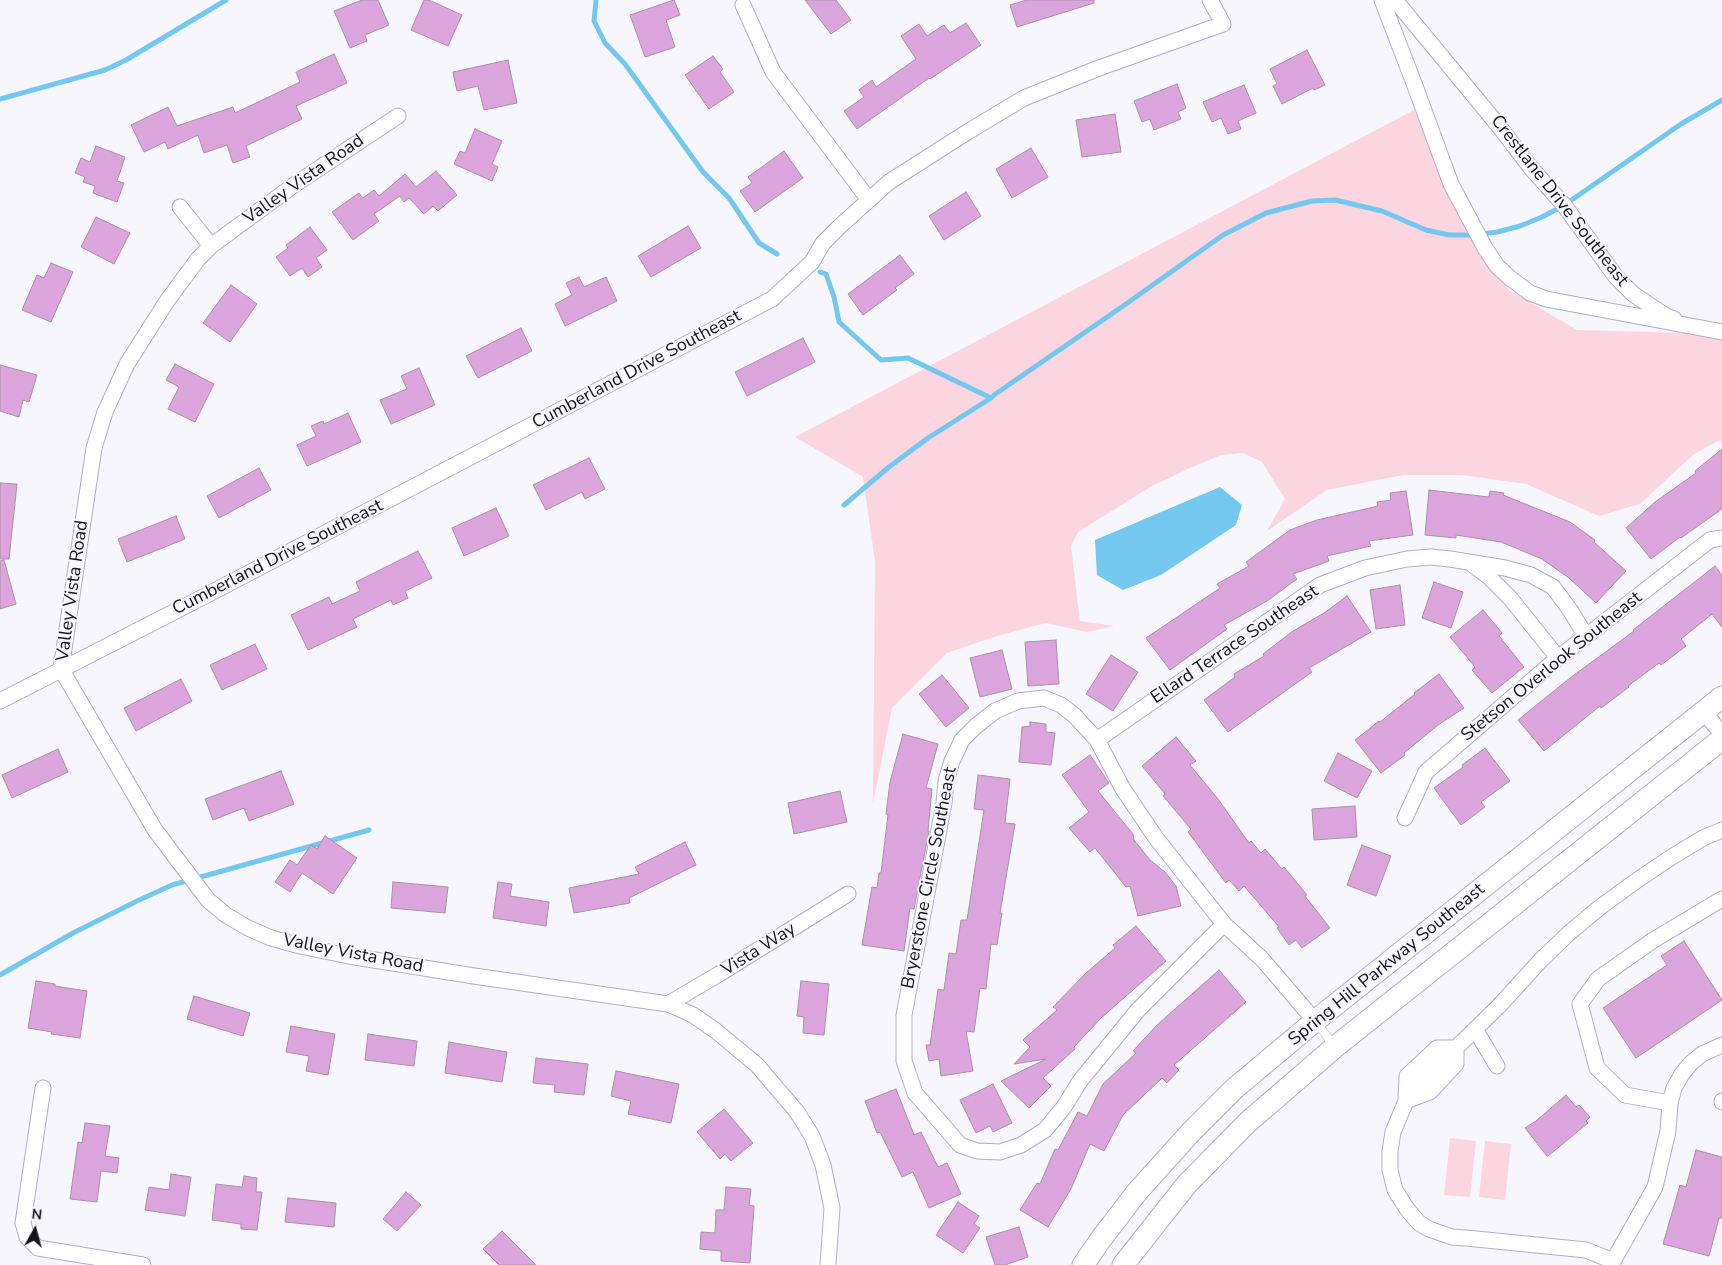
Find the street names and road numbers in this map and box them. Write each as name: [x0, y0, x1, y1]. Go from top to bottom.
street label: Crestlane Drive Southeast: [1485, 111, 1633, 291]
street label: Valley Vista Road: [240, 130, 368, 230]
street label: Cumberland Drive Southeast: [529, 306, 745, 434]
street label: Cumberland Drive Southeast: [169, 495, 387, 621]
street label: Valley Vista Road: [52, 519, 94, 663]
street label: Ellard Terrace Southeast: [1147, 581, 1323, 709]
street label: Stetson Overlook Southeast: [1457, 587, 1647, 747]
street label: Bryerstone Circle Southeast: [898, 765, 962, 991]
street label: Spring Hill Parkway Southeast: [1284, 879, 1490, 1051]
street label: Vista Way: [718, 919, 800, 981]
street label: Valley Vista Road: [281, 930, 425, 978]

